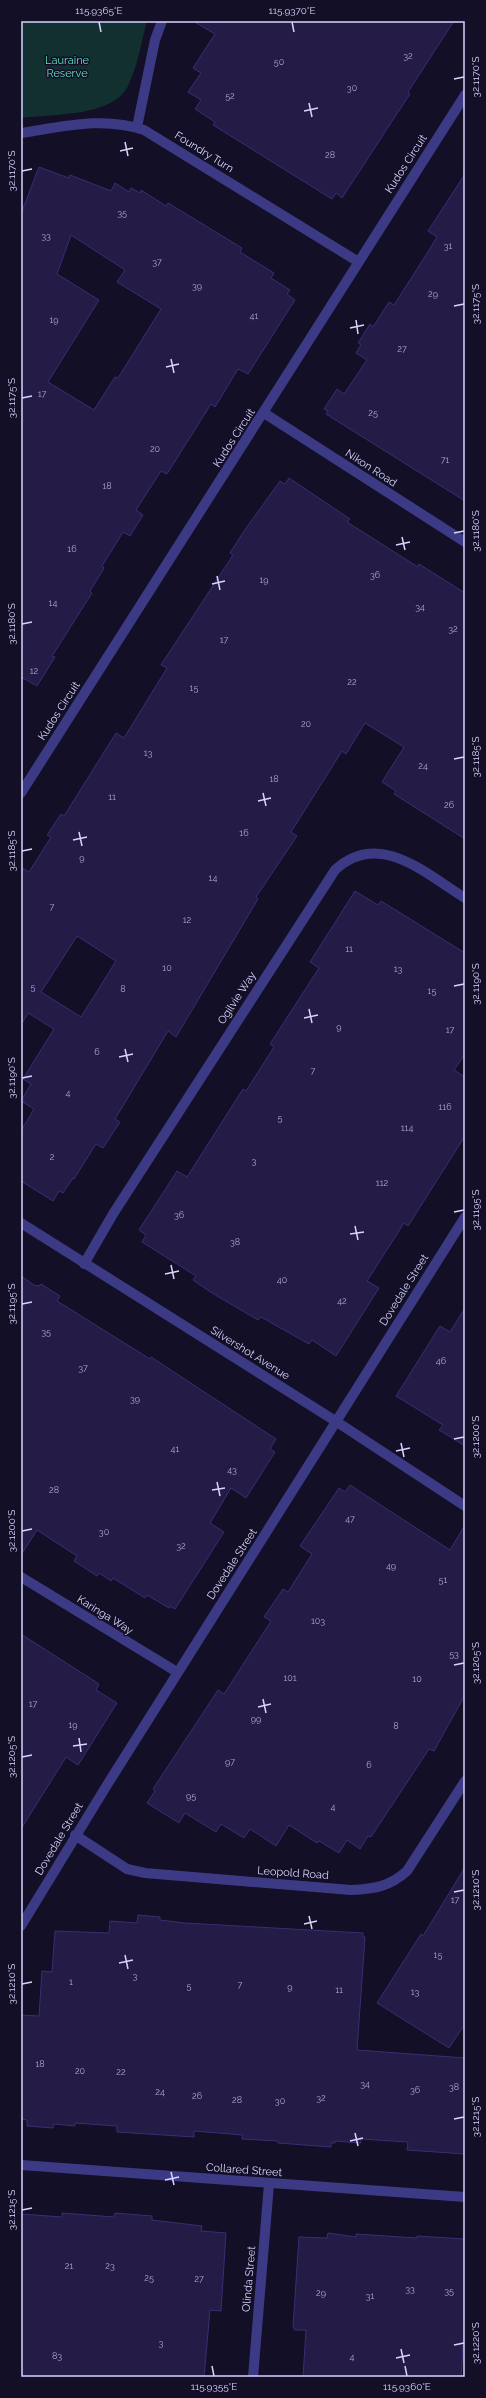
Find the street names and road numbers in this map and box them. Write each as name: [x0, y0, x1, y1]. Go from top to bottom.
street label: Foundry Turn: [172, 129, 236, 175]
street label: Kudos Circuit: [382, 132, 430, 196]
street label: Kudos Circuit: [210, 406, 258, 470]
street label: Nikon Road: [343, 447, 399, 489]
street label: Kudos Circuit: [35, 679, 83, 743]
street label: Ogilvie Way: [215, 969, 259, 1027]
street label: Dovedale Street: [377, 1252, 431, 1328]
street label: Silvershot Avenue: [208, 1323, 292, 1383]
street label: Dovedale Street: [204, 1526, 260, 1602]
street label: Karinga Way: [75, 1593, 135, 1637]
street label: Dovedale Street: [32, 1800, 86, 1877]
street label: Leopold Road: [257, 1864, 329, 1882]
street label: Collared Street: [205, 2161, 283, 2179]
street label: Olinda Street: [240, 2245, 258, 2313]

